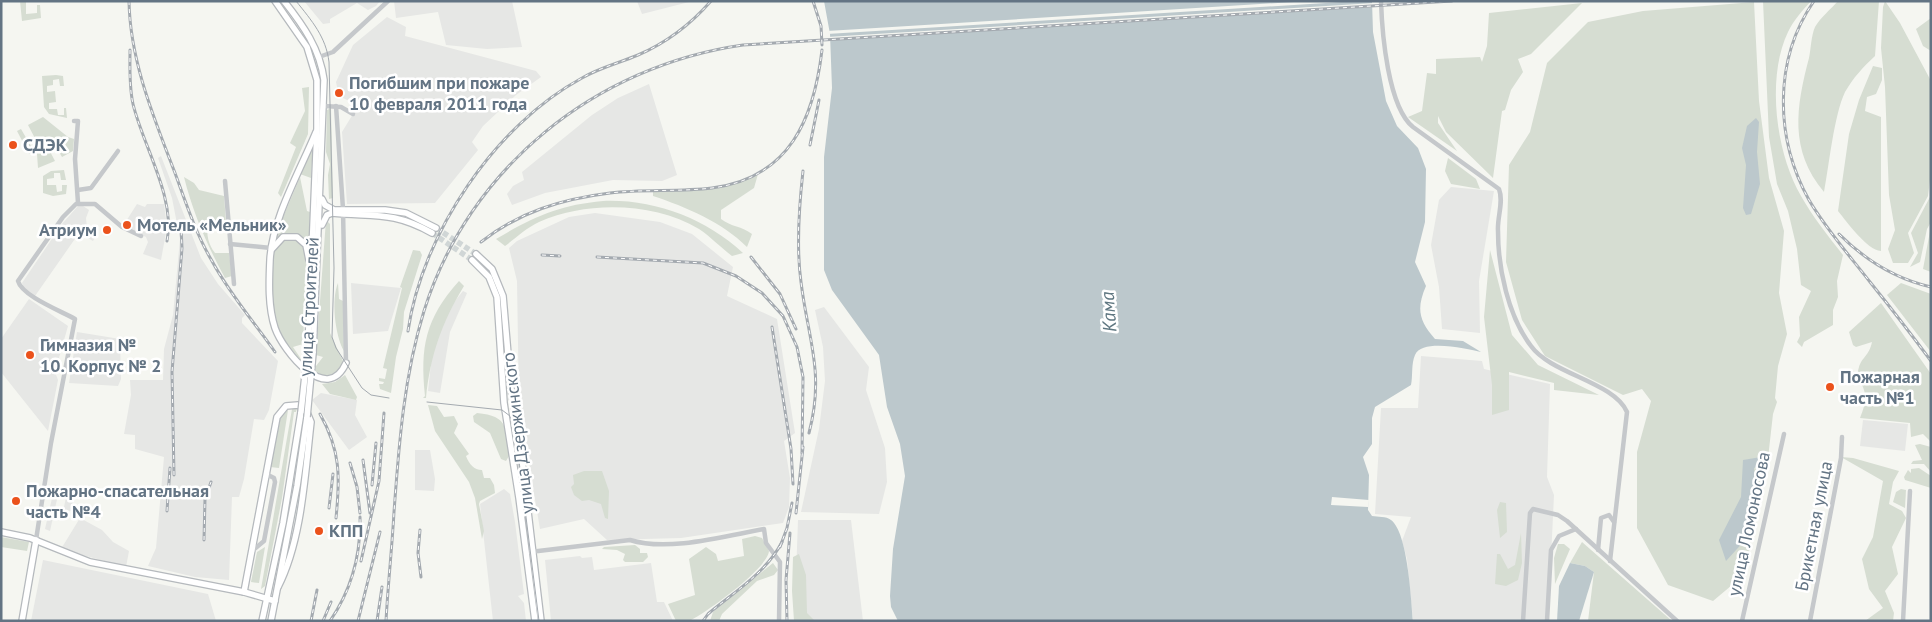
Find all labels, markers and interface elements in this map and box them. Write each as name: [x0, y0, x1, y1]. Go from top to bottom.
place label: Погибшим при пожаре 10 февраля 2011 года: [349, 71, 529, 115]
marker: Погибшим при пожаре 10 февраля 2011 года: [333, 87, 345, 99]
place label: СДЭК: [23, 133, 67, 156]
marker: СДЭК: [7, 139, 19, 151]
place label: Мотель «Мельник»: [137, 213, 287, 236]
place label: Атриум: [39, 218, 97, 241]
marker: Мотель «Мельник»: [121, 219, 133, 231]
marker: Атриум: [101, 224, 113, 236]
street label: улица Строителей: [293, 237, 324, 377]
water label: Кама: [1095, 290, 1121, 333]
place label: Гимназия № 10. Корпус № 2: [40, 333, 162, 377]
marker: Гимназия № 10. Корпус № 2: [24, 349, 36, 361]
street label: улица Дзержинского: [496, 351, 539, 515]
place label: Пожарная часть №1: [1840, 365, 1920, 409]
marker: Пожарная часть №1: [1824, 381, 1836, 393]
street label: улица Ломоносова: [1722, 450, 1775, 598]
street label: Брикетная улица: [1790, 459, 1837, 593]
place label: Пожарно-спасательная часть №4: [26, 479, 209, 523]
marker: Пожарно-спасательная часть №4: [10, 495, 22, 507]
place label: КПП: [329, 519, 363, 542]
marker: КПП: [313, 525, 325, 537]

